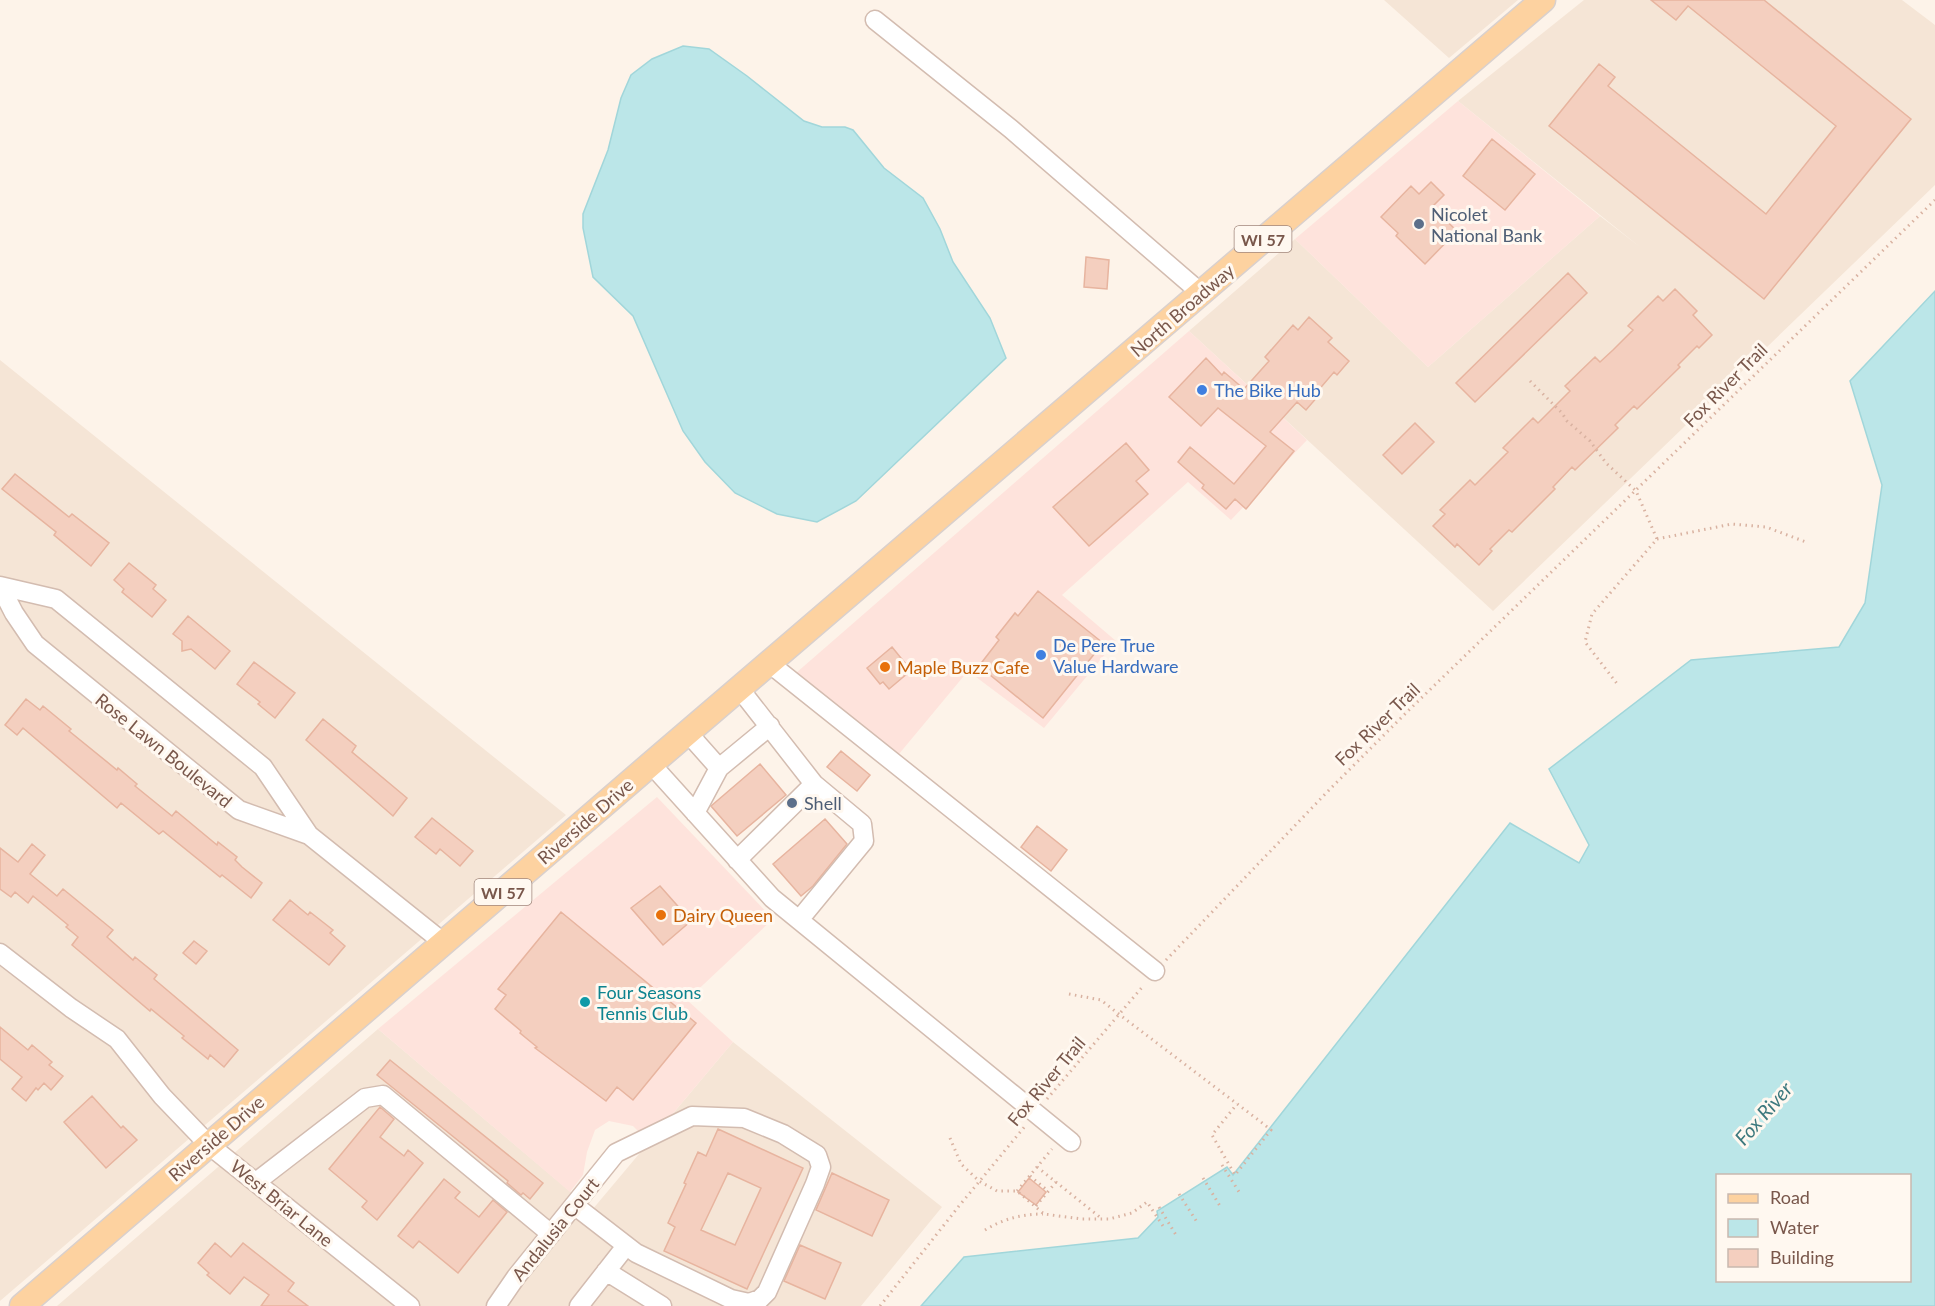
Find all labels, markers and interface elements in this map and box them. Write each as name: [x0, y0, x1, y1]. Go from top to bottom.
place label: Nicolet National Bank: [1431, 203, 1543, 246]
marker: Nicolet National Bank: [1412, 217, 1426, 231]
road number: WI 57: [1234, 226, 1292, 252]
street label: North Broadway: [1126, 259, 1239, 361]
street label: Fox River Trail: [1678, 338, 1772, 432]
place label: The Bike Hub: [1214, 379, 1321, 401]
marker: The Bike Hub: [1195, 383, 1209, 397]
place label: De Pere True Value Hardware: [1053, 634, 1179, 677]
marker: De Pere True Value Hardware: [1034, 648, 1048, 662]
place label: Maple Buzz Cafe: [897, 656, 1030, 678]
marker: Maple Buzz Cafe: [878, 660, 892, 674]
street label: Fox River Trail: [1330, 678, 1424, 770]
street label: Rose Lawn Boulevard: [91, 688, 237, 812]
street label: Riverside Drive: [533, 773, 637, 869]
place label: Shell: [804, 792, 842, 814]
marker: Shell: [785, 796, 799, 810]
road number: WI 57: [474, 879, 532, 905]
place label: Dairy Queen: [673, 904, 773, 926]
marker: Dairy Queen: [654, 908, 668, 922]
place label: Four Seasons Tennis Club: [597, 981, 702, 1024]
marker: Four Seasons Tennis Club: [578, 995, 592, 1009]
street label: Fox River Trail: [1002, 1032, 1090, 1130]
water label: Fox River: [1729, 1076, 1798, 1149]
street label: Riverside Drive: [164, 1090, 268, 1186]
street label: West Briar Lane: [226, 1155, 338, 1251]
street label: Andalusia Court: [507, 1173, 604, 1285]
legend: [1716, 1174, 1911, 1282]
text: Road: [1770, 1186, 1810, 1208]
text: Water: [1770, 1216, 1819, 1238]
text: Building: [1770, 1246, 1834, 1268]

